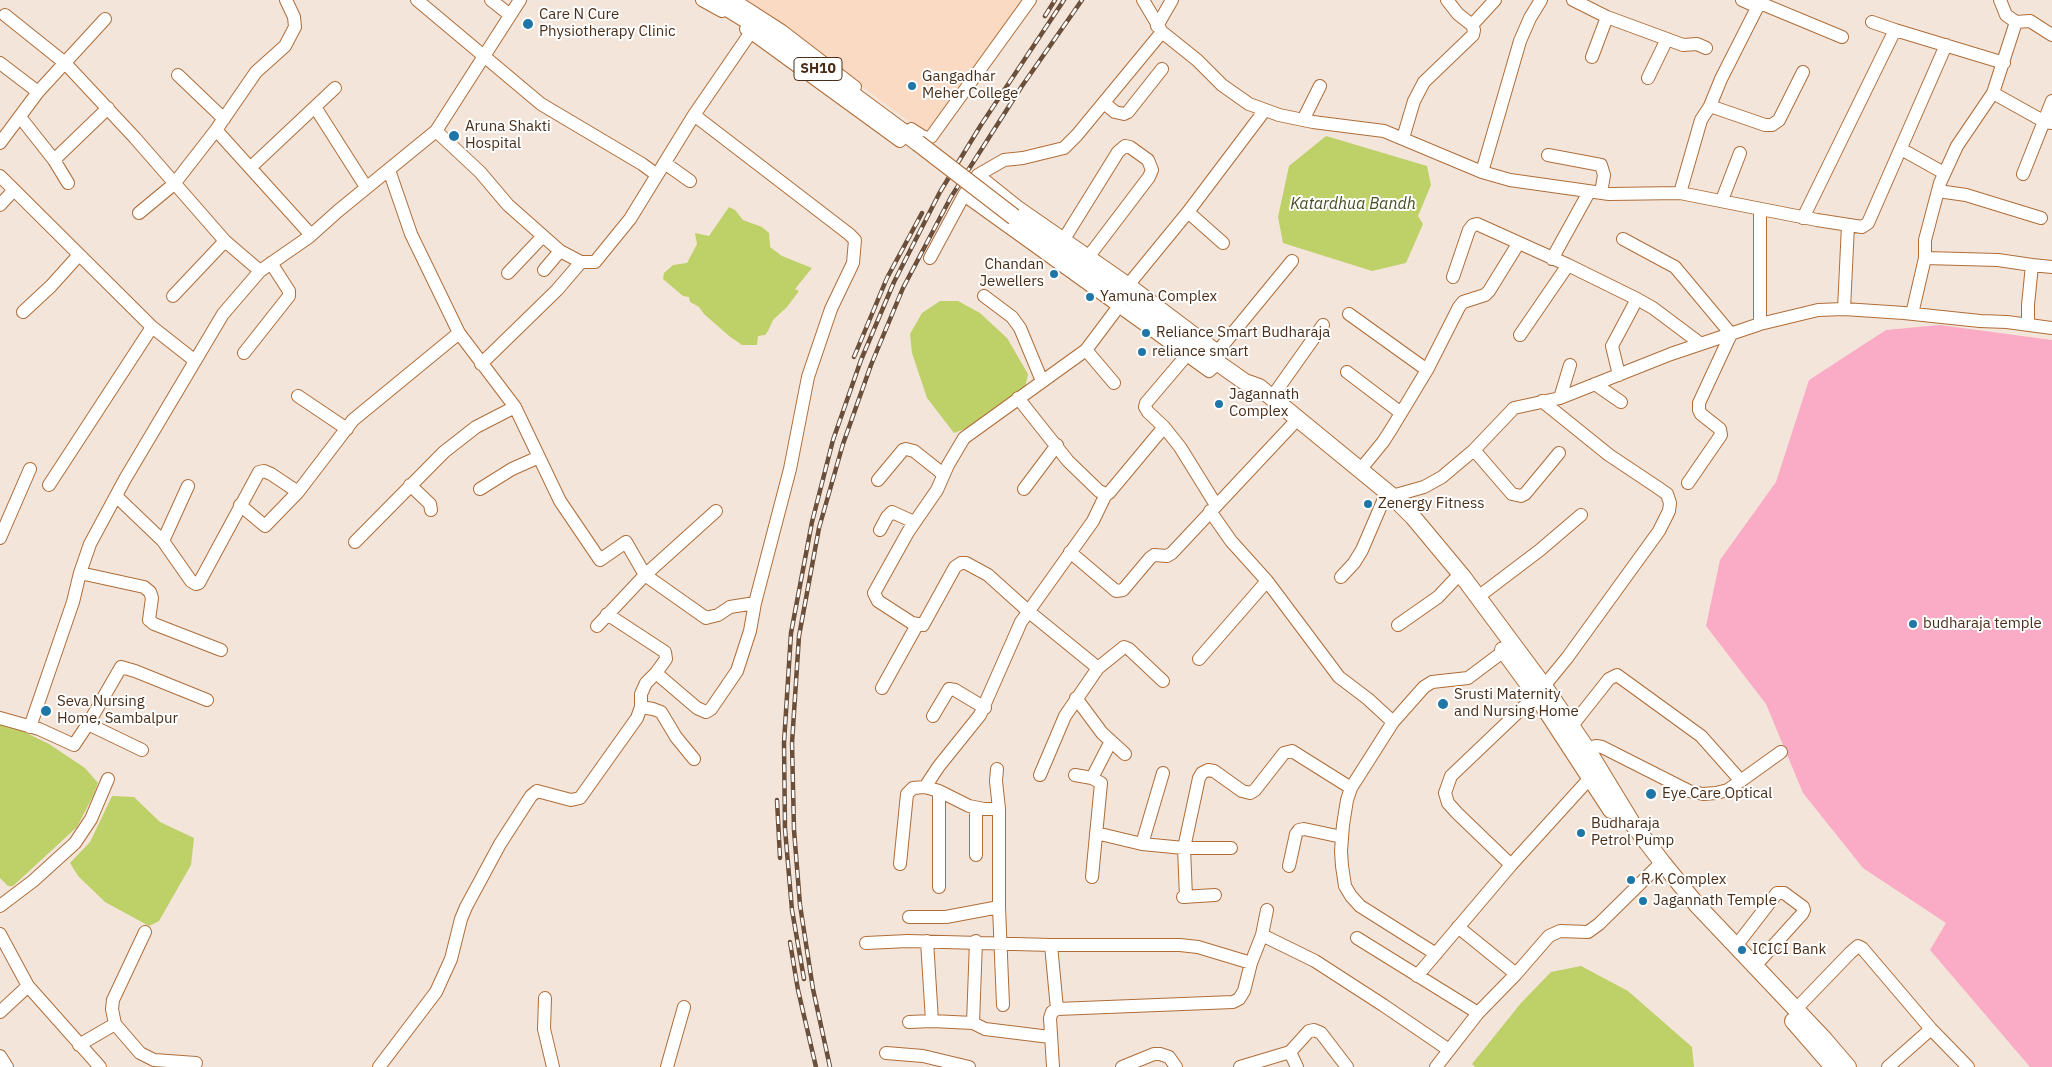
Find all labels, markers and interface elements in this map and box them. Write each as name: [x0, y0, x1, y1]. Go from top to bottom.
place label: Care N Cure Physiotherapy Clinic: [539, 6, 675, 41]
marker: Care N Cure Physiotherapy Clinic: [521, 17, 535, 31]
road number: SH10: [794, 58, 842, 80]
place label: Gangadhar Meher College: [922, 68, 1018, 103]
marker: Gangadhar Meher College: [906, 80, 918, 92]
place label: Aruna Shakti Hospital: [465, 118, 551, 153]
marker: Aruna Shakti Hospital: [447, 129, 461, 143]
water label: Katardhua Bandh: [1290, 194, 1416, 214]
place label: Chandan Jewellers: [979, 256, 1044, 291]
marker: Chandan Jewellers: [1048, 268, 1060, 280]
place label: Yamuna Complex: [1100, 288, 1217, 306]
marker: Yamuna Complex: [1084, 291, 1096, 303]
place label: Reliance Smart Budharaja: [1156, 324, 1330, 342]
marker: Reliance Smart Budharaja: [1140, 327, 1152, 339]
place label: reliance smart: [1152, 343, 1248, 361]
marker: reliance smart: [1136, 346, 1148, 358]
place label: Jagannath Complex: [1229, 386, 1299, 421]
marker: Jagannath Complex: [1213, 398, 1225, 410]
place label: Zenergy Fitness: [1378, 495, 1484, 513]
marker: Zenergy Fitness: [1362, 498, 1374, 510]
place label: budharaja temple: [1923, 615, 2042, 633]
marker: budharaja temple: [1907, 618, 1919, 630]
place label: Srusti Maternity and Nursing Home: [1454, 686, 1579, 721]
place label: Seva Nursing Home, Sambalpur: [57, 693, 178, 728]
marker: Srusti Maternity and Nursing Home: [1436, 697, 1450, 711]
marker: Seva Nursing Home, Sambalpur: [39, 704, 53, 718]
place label: Eye Care Optical: [1662, 785, 1772, 803]
marker: Eye Care Optical: [1644, 787, 1658, 801]
place label: Budharaja Petrol Pump: [1591, 815, 1674, 850]
marker: Budharaja Petrol Pump: [1575, 827, 1587, 839]
place label: R K Complex: [1641, 871, 1726, 889]
marker: R K Complex: [1625, 874, 1637, 886]
place label: Jagannath Temple: [1653, 892, 1777, 910]
marker: Jagannath Temple: [1637, 895, 1649, 907]
place label: ICICI Bank: [1752, 941, 1826, 959]
marker: ICICI Bank: [1736, 944, 1748, 956]

